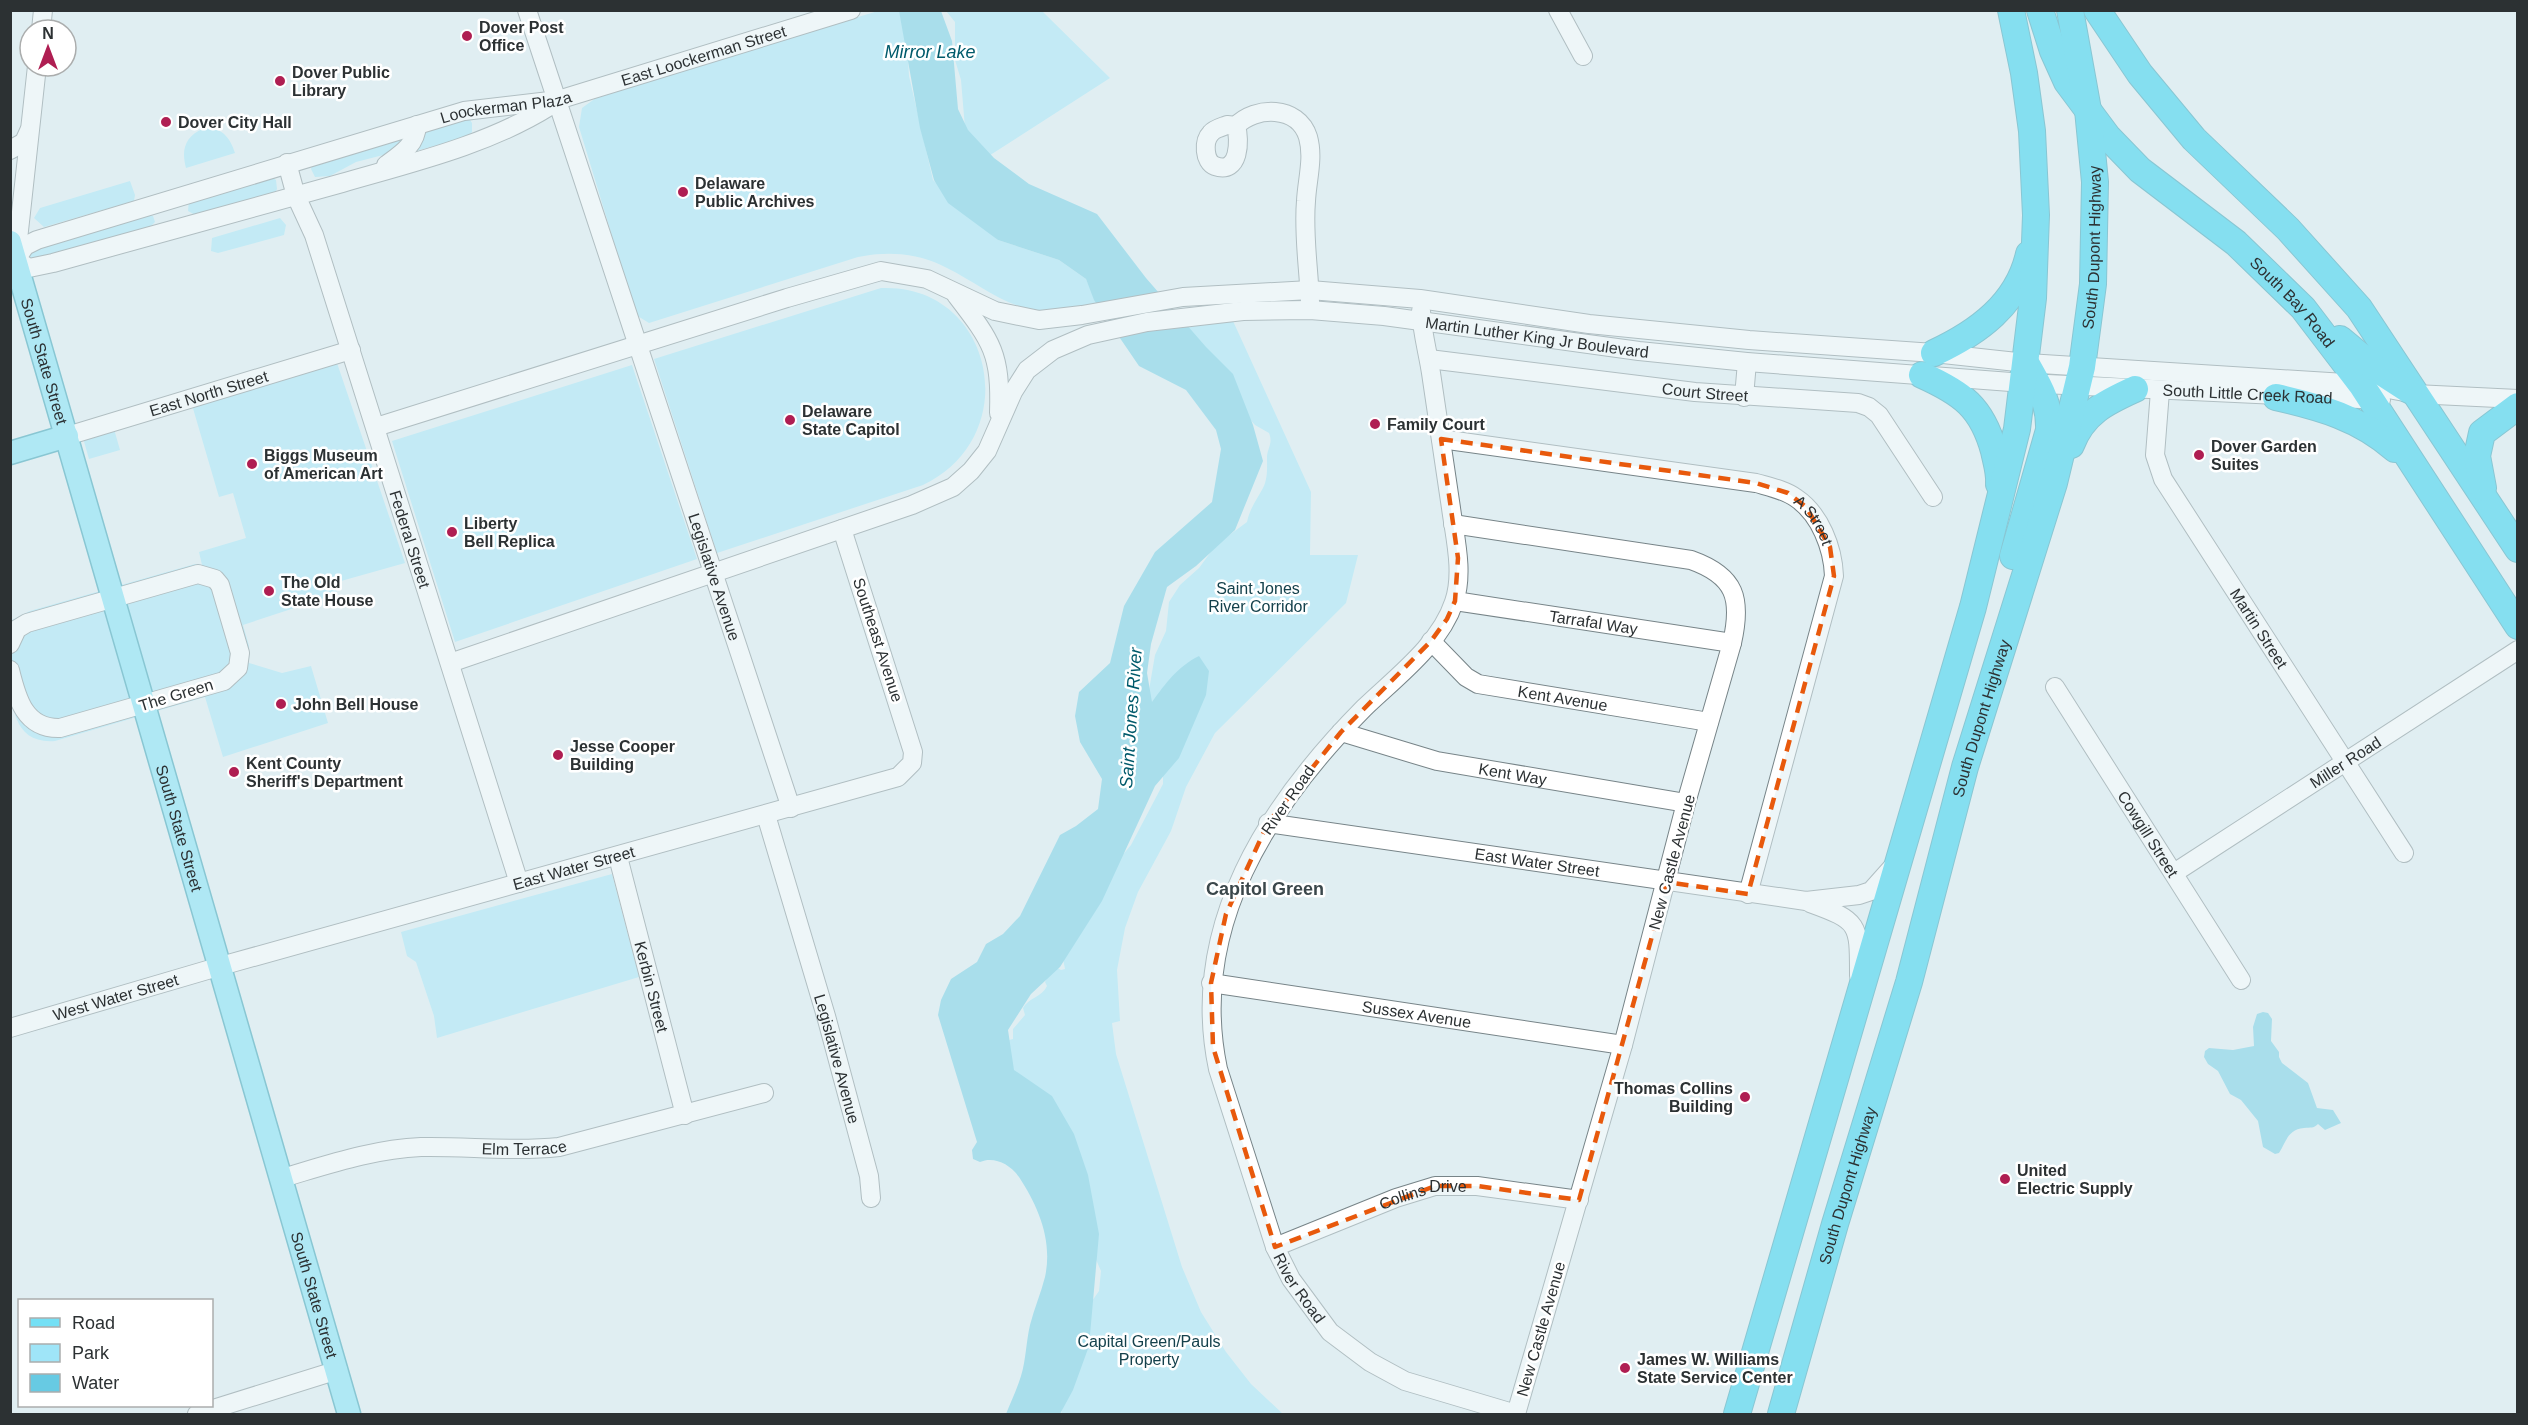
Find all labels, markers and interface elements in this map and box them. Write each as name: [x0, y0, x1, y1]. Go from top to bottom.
north arrow: [18, 18, 78, 78]
place label: Dover Post Office: [479, 19, 564, 54]
street label: East Loockerman Street: [619, 22, 789, 89]
text: N: [42, 25, 54, 42]
marker: Dover Post Office: [460, 29, 474, 43]
water label: Mirror Lake: [884, 42, 976, 62]
place label: Dover Public Library: [292, 64, 390, 99]
marker: Dover Public Library: [273, 74, 287, 88]
street label: Loockerman Plaza: [438, 88, 574, 126]
place label: Dover City Hall: [178, 114, 292, 131]
marker: Dover City Hall: [159, 115, 173, 129]
street label: South Dupont Highway: [2079, 165, 2104, 330]
place label: Delaware Public Archives: [695, 175, 815, 210]
marker: Delaware Public Archives: [676, 185, 690, 199]
street label: South Bay Road: [2247, 253, 2338, 350]
street label: South State Street: [18, 296, 71, 427]
street label: Martin Luther King Jr Boulevard: [1424, 313, 1650, 360]
street label: East North Street: [147, 367, 270, 419]
street label: Court Street: [1661, 379, 1749, 404]
street label: South Little Creek Road: [2162, 381, 2333, 406]
place label: Delaware State Capitol: [802, 403, 900, 438]
marker: Delaware State Capitol: [783, 413, 797, 427]
place label: Family Court: [1387, 416, 1485, 433]
marker: Family Court: [1368, 417, 1382, 431]
place label: Dover Garden Suites: [2211, 438, 2317, 473]
place label: Biggs Museum of American Art: [264, 447, 384, 482]
marker: Dover Garden Suites: [2192, 448, 2206, 462]
marker: Biggs Museum of American Art: [245, 457, 259, 471]
street label: Federal Street: [387, 488, 434, 590]
street label: A Street: [1791, 492, 1836, 548]
street label: Legislative Avenue: [686, 511, 744, 643]
place label: Liberty Bell Replica: [464, 515, 555, 550]
marker: Liberty Bell Replica: [445, 525, 459, 539]
place label: The Old State House: [281, 574, 374, 609]
street label: Southeast Avenue: [850, 576, 906, 704]
park label: Saint Jones River Corridor: [1208, 580, 1308, 615]
marker: The Old State House: [262, 584, 276, 598]
street label: Martin Street: [2227, 585, 2291, 672]
street label: Tarrafal Way: [1548, 607, 1639, 637]
street label: South Dupont Highway: [1949, 637, 2013, 799]
water label: Saint Jones River: [1116, 646, 1146, 789]
street label: The Green: [137, 676, 215, 714]
street label: Kent Avenue: [1517, 682, 1609, 714]
place label: John Bell House: [293, 696, 418, 713]
marker: John Bell House: [274, 697, 288, 711]
street label: Miller Road: [2307, 733, 2384, 791]
place label: Jesse Cooper Building: [570, 738, 675, 773]
marker: Jesse Cooper Building: [551, 748, 565, 762]
place label: Kent County Sheriff's Department: [246, 755, 403, 790]
street label: Kent Way: [1477, 760, 1548, 788]
street label: River Road: [1258, 762, 1318, 838]
street label: South State Street: [153, 763, 206, 894]
marker: Kent County Sheriff's Department: [227, 765, 241, 779]
street label: Cowgill Street: [2115, 788, 2182, 881]
street label: New Castle Avenue: [1646, 792, 1698, 931]
street label: East Water Street: [511, 842, 637, 893]
street label: East Water Street: [1474, 845, 1601, 880]
district label: Capitol Green: [1206, 879, 1324, 899]
street label: Kerbin Street: [632, 939, 672, 1035]
street label: West Water Street: [51, 970, 181, 1023]
street label: Legislative Avenue: [811, 992, 863, 1125]
street label: Sussex Avenue: [1361, 997, 1472, 1031]
place label: Thomas Collins Building: [1614, 1080, 1733, 1115]
marker: Thomas Collins Building: [1738, 1090, 1752, 1104]
street label: South Dupont Highway: [1815, 1104, 1879, 1266]
street label: Elm Terrace: [481, 1137, 569, 1158]
place label: United Electric Supply: [2017, 1162, 2133, 1197]
marker: United Electric Supply: [1998, 1172, 2012, 1186]
street label: Collins Drive: [1377, 1178, 1467, 1212]
street label: South State Street: [288, 1230, 341, 1361]
street label: River Road: [1271, 1250, 1329, 1326]
street label: New Castle Avenue: [1514, 1260, 1568, 1398]
legend: [18, 1299, 213, 1407]
text: Road: [72, 1313, 115, 1333]
park label: Capital Green/Pauls Property: [1077, 1333, 1221, 1368]
text: Park: [72, 1343, 110, 1363]
place label: James W. Williams State Service Center: [1637, 1351, 1793, 1386]
marker: James W. Williams State Service Center: [1618, 1361, 1632, 1375]
text: Water: [72, 1373, 119, 1393]

